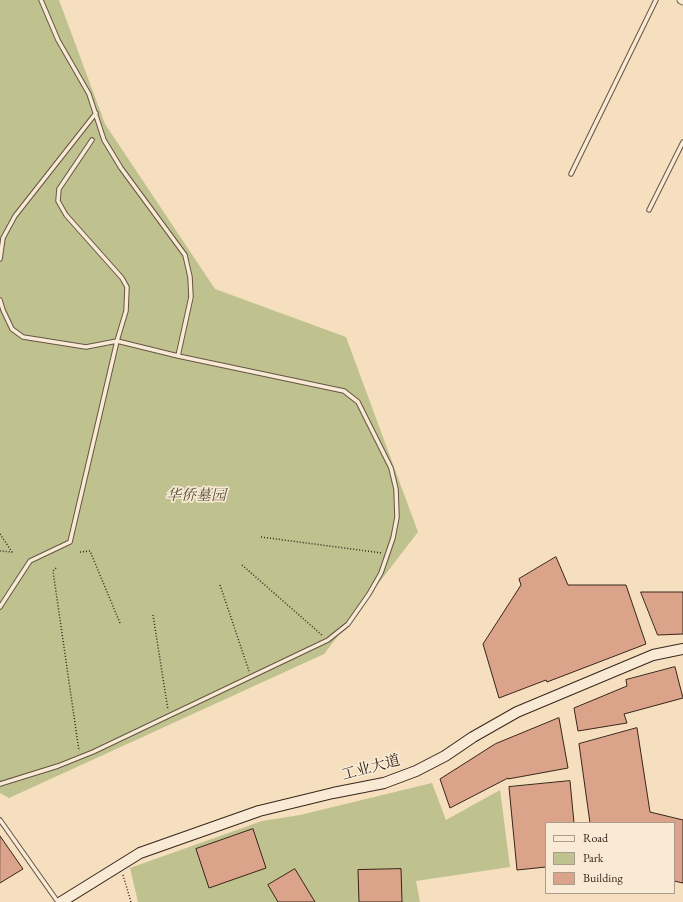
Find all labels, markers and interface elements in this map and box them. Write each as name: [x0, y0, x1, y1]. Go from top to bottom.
park label: 华侨墓园: [166, 487, 226, 505]
street label: 工业大道: [340, 752, 402, 784]
legend: [545, 822, 675, 894]
text: Road: [583, 830, 608, 846]
text: Park: [583, 850, 603, 866]
text: Building: [583, 870, 623, 886]

